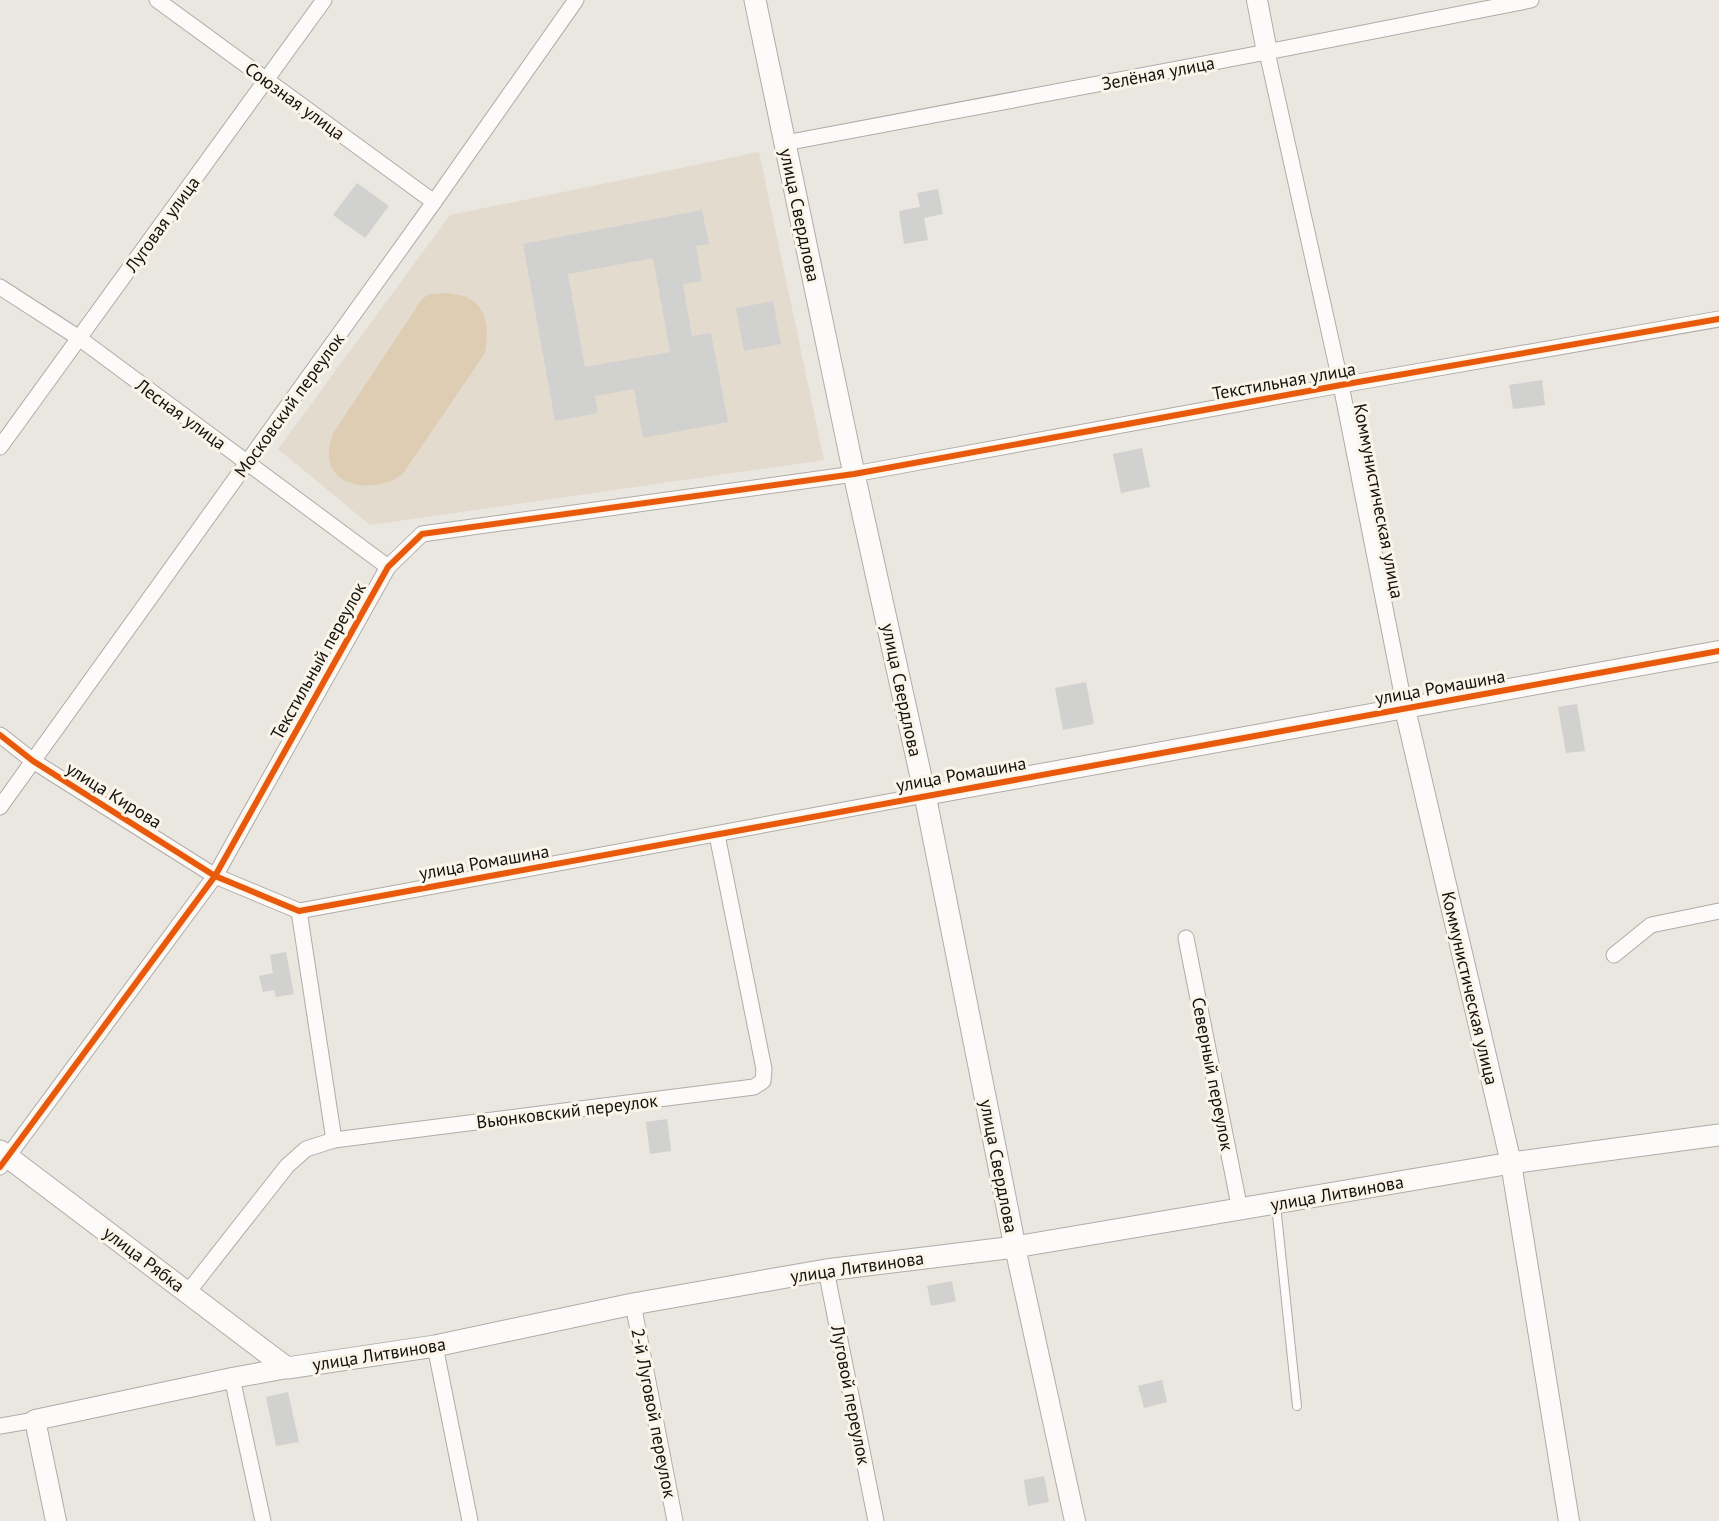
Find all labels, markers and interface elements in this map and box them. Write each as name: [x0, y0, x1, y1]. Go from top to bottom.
street label: Зелёная улица: [1100, 51, 1216, 95]
street label: Союзная улица: [241, 57, 349, 145]
street label: улица Свердлова: [775, 146, 825, 284]
street label: Луговая улица: [119, 172, 204, 277]
street label: Московский переулок: [229, 328, 349, 482]
street label: Текстильная улица: [1210, 357, 1358, 405]
street label: Лесная улица: [131, 373, 231, 454]
street label: Коммунистическая улица: [1349, 402, 1409, 600]
street label: Текстильный переулок: [265, 578, 371, 744]
street label: улица Свердлова: [877, 621, 927, 759]
street label: улица Ромашина: [1373, 664, 1507, 710]
street label: улица Ромашина: [894, 751, 1028, 797]
street label: улица Кирова: [62, 756, 166, 834]
street label: улица Ромашина: [417, 839, 551, 885]
street label: Коммунистическая улица: [1437, 889, 1503, 1087]
street label: Северный переулок: [1187, 995, 1239, 1153]
street label: Вьюнковский переулок: [475, 1088, 659, 1134]
street label: улица Свердлова: [975, 1097, 1023, 1235]
street label: улица Литвинова: [1269, 1170, 1405, 1216]
street label: улица Рябка: [99, 1221, 189, 1297]
street label: улица Литвинова: [789, 1246, 925, 1288]
street label: Луговой переулок: [826, 1322, 876, 1467]
street label: 2-й Луговой переулок: [626, 1326, 682, 1500]
street label: улица Литвинова: [311, 1332, 447, 1376]

